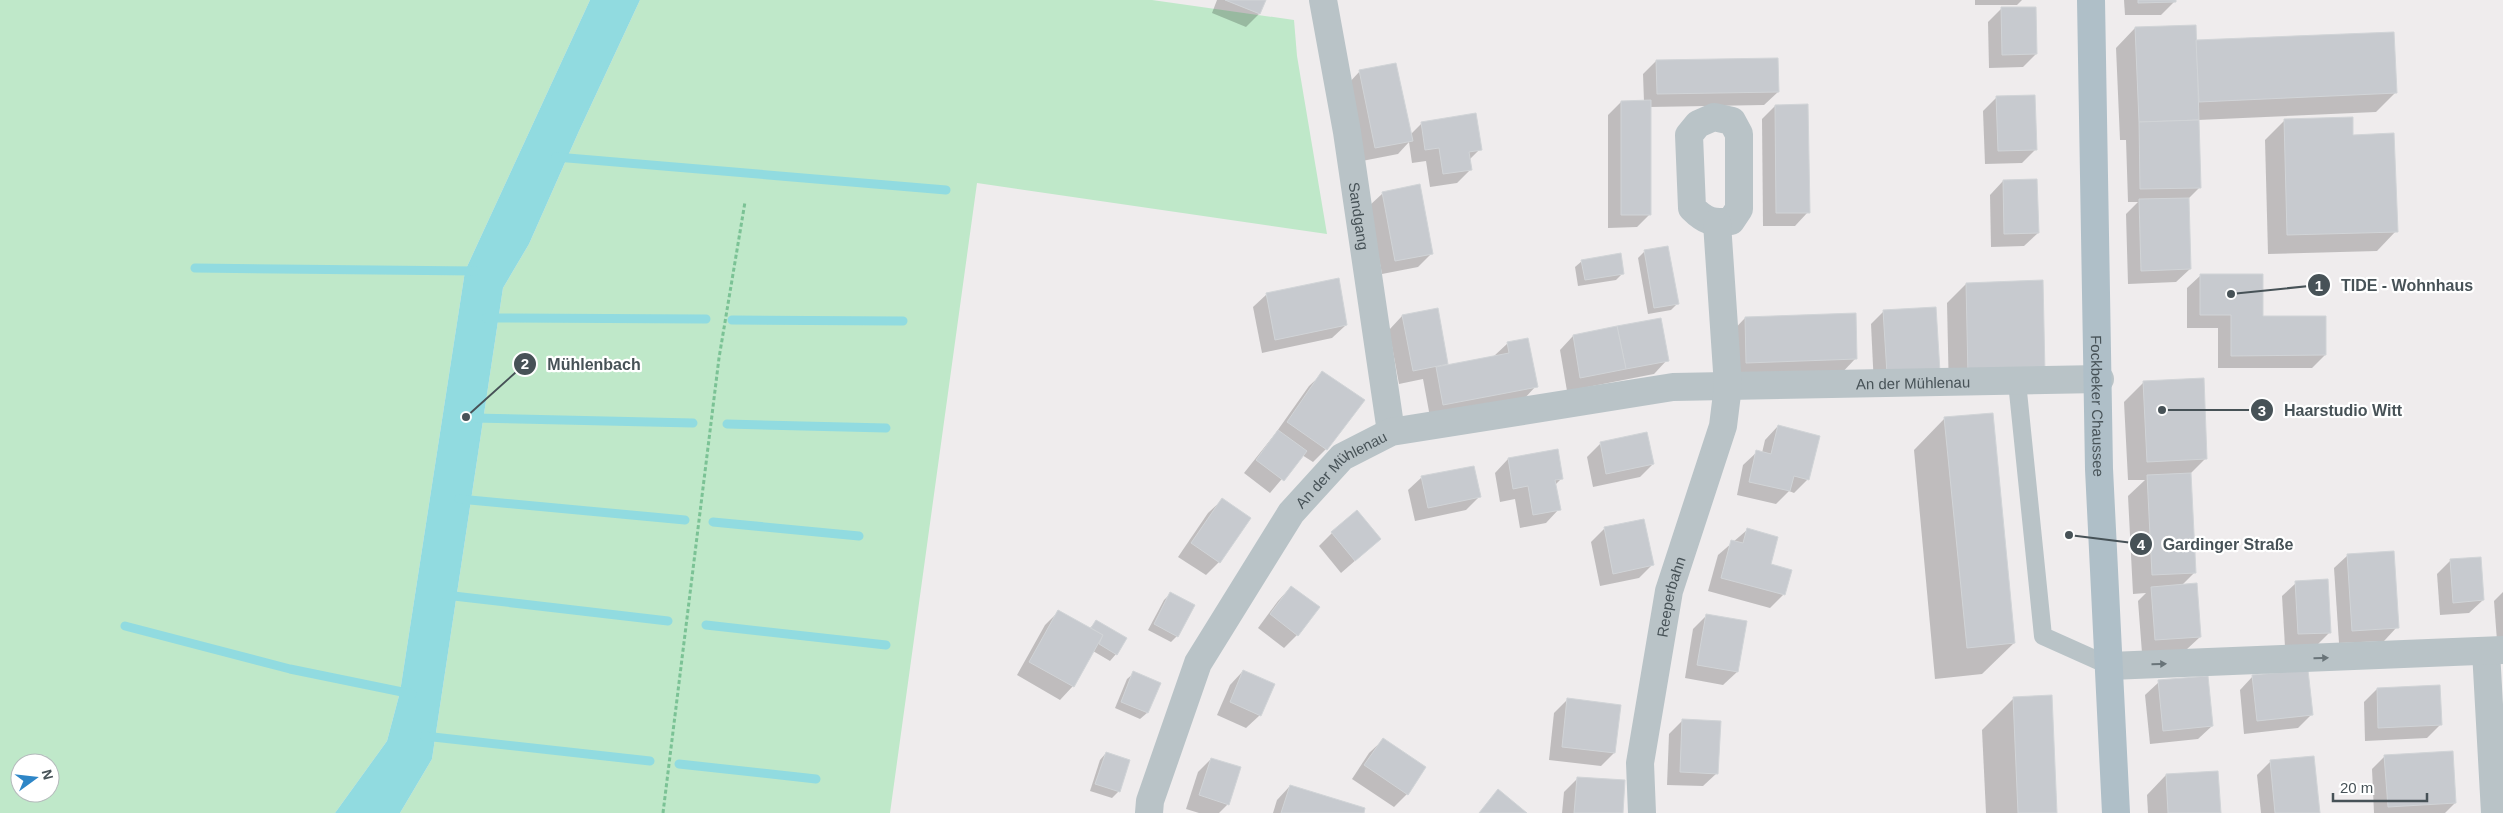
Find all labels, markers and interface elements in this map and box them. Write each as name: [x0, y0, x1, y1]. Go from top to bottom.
street label: Sandgang: [1346, 181, 1373, 251]
callout: TIDE - Wohnhaus: [2306, 270, 2483, 301]
text: 1: [2315, 277, 2323, 294]
text: TIDE - Wohnhaus: [2341, 277, 2473, 294]
street label: Fockbeker Chaussee: [2088, 335, 2108, 477]
callout: Mühlenbach: [512, 348, 650, 379]
text: 2: [521, 355, 529, 372]
text: Mühlenbach: [547, 356, 641, 373]
street label: An der Mühlenau: [1856, 373, 1970, 392]
callout: Haarstudio Witt: [2249, 395, 2412, 426]
text: 3: [2258, 402, 2266, 419]
text: Haarstudio Witt: [2284, 402, 2403, 419]
street label: An der Mühlenau: [1292, 427, 1389, 511]
callout: Gardinger Straße: [2128, 529, 2304, 560]
text: 4: [2137, 536, 2146, 553]
text: Gardinger Straße: [2163, 536, 2293, 553]
street label: Reeperbahn: [1653, 554, 1688, 639]
one-way arrow: [2313, 654, 2329, 662]
one-way arrow: [2151, 660, 2167, 668]
north arrow: [10, 753, 60, 803]
text: N: [39, 768, 57, 782]
scale bar: [2333, 770, 2427, 802]
text: 20 m: [2340, 779, 2373, 796]

